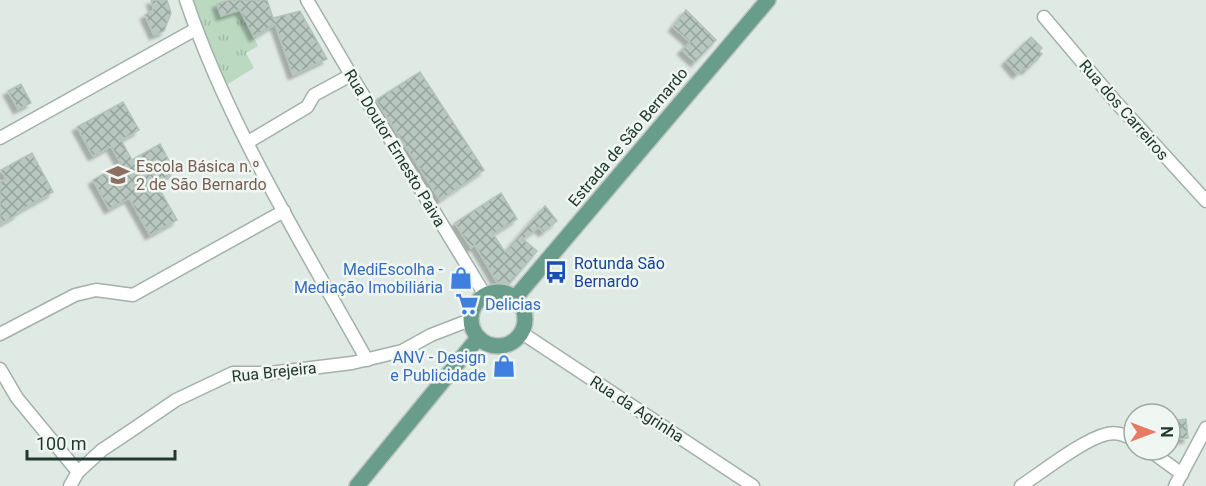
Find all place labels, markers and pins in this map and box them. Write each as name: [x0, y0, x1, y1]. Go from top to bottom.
place label: Escola Básica n.º 2 de São Bernardo: [136, 157, 267, 194]
school or university icon: Escola Básica n.º 2 de São Bernardo: [105, 162, 131, 188]
place label: Rotunda São Bernardo: [574, 254, 665, 291]
bus stop icon: Rotunda São Bernardo: [543, 259, 569, 285]
place label: MediEscolha - Mediação Imobiliária: [294, 260, 444, 297]
shop icon: MediEscolha - Mediação Imobiliária: [448, 265, 474, 291]
supermarket icon: Delicias: [454, 291, 480, 317]
place label: Delicias: [485, 295, 541, 314]
place label: ANV - Design e Publicidade: [390, 348, 486, 385]
shop icon: ANV - Design e Publicidade: [491, 353, 517, 379]

